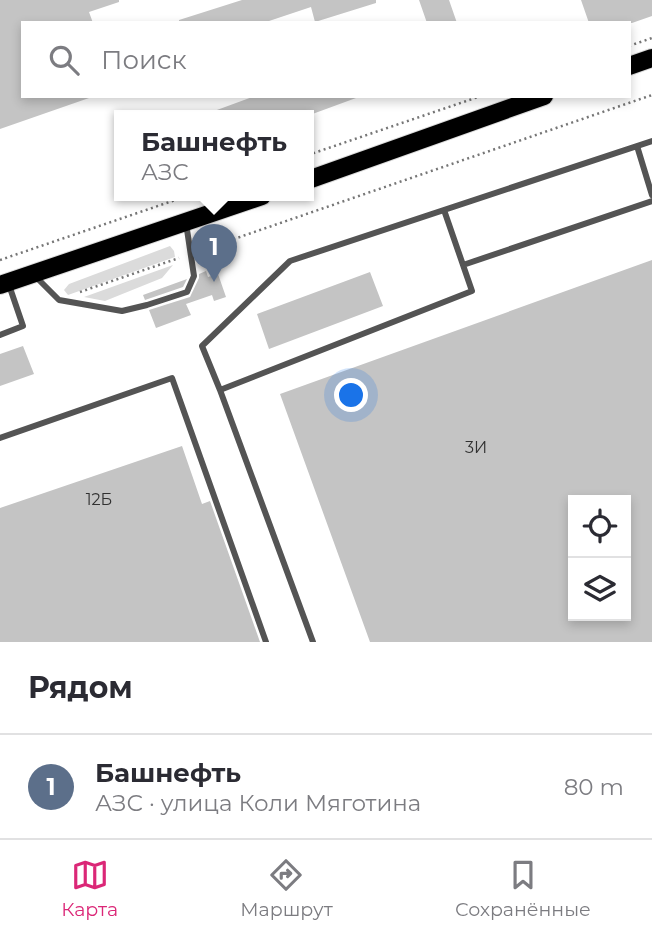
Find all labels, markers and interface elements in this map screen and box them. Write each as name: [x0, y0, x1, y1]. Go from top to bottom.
search box: [21, 21, 631, 98]
icon: search: [45, 41, 83, 79]
text: Поиск: [101, 44, 187, 76]
popup: [114, 110, 314, 201]
text: Башнефть: [141, 126, 287, 158]
text: АЗС: [141, 158, 189, 186]
pin: 1: [191, 224, 237, 282]
your location: [334, 378, 368, 412]
house number: 3И: [465, 438, 487, 457]
house number: 12Б: [86, 490, 112, 509]
map controls: [568, 495, 631, 621]
button: locate: [568, 495, 631, 558]
button: layers: [568, 558, 631, 621]
text: Рядом: [28, 669, 133, 706]
text: Башнефть: [95, 757, 241, 789]
text: 1: [46, 773, 56, 801]
text: 80 m: [564, 773, 624, 801]
text: АЗС · улица Коли Мяготина: [95, 789, 421, 817]
tab: Карта: [61, 856, 118, 921]
tab: Маршрут: [240, 856, 333, 921]
tab: Сохранённые: [455, 856, 591, 921]

